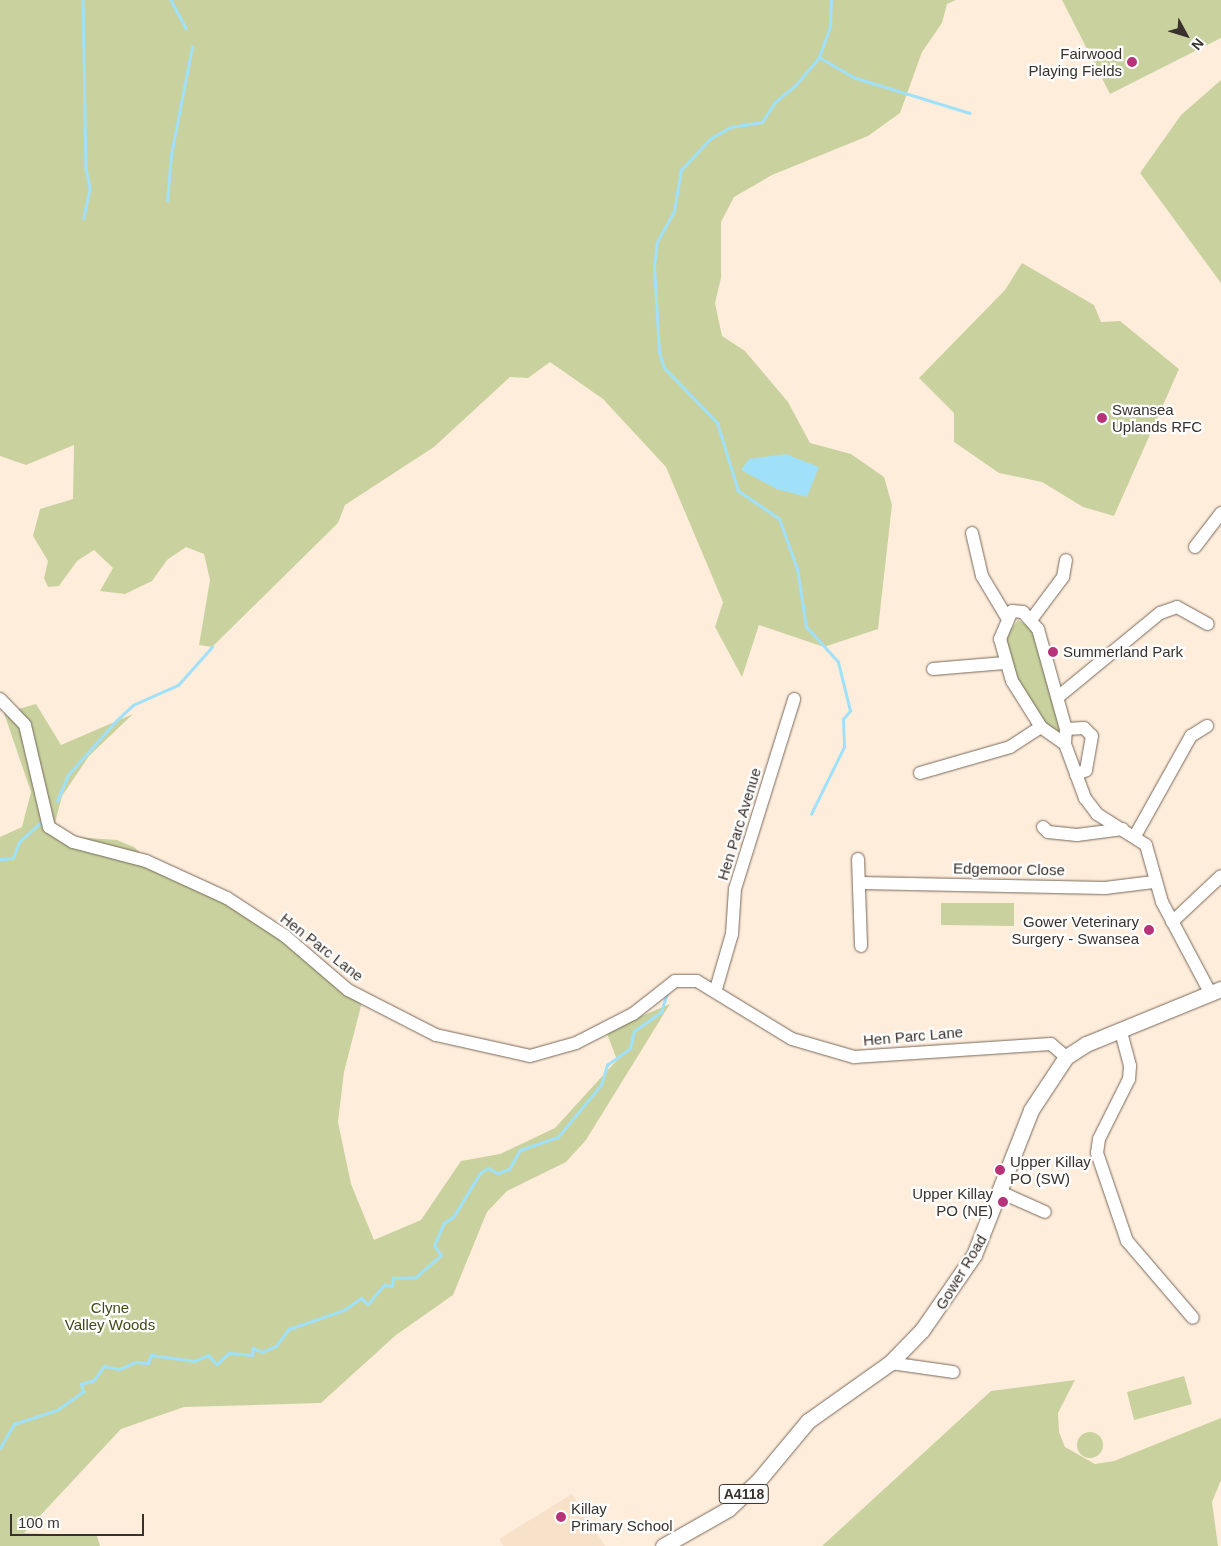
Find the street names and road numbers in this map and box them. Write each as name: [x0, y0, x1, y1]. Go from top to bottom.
street label: Hen Parc Avenue: [713, 765, 765, 883]
street label: Edgemoor Close: [953, 859, 1065, 879]
street label: Hen Parc Lane: [277, 909, 367, 985]
street label: Hen Parc Lane: [862, 1023, 964, 1049]
street label: Gower Road: [932, 1231, 990, 1313]
road number: A4118: [718, 1482, 770, 1506]

